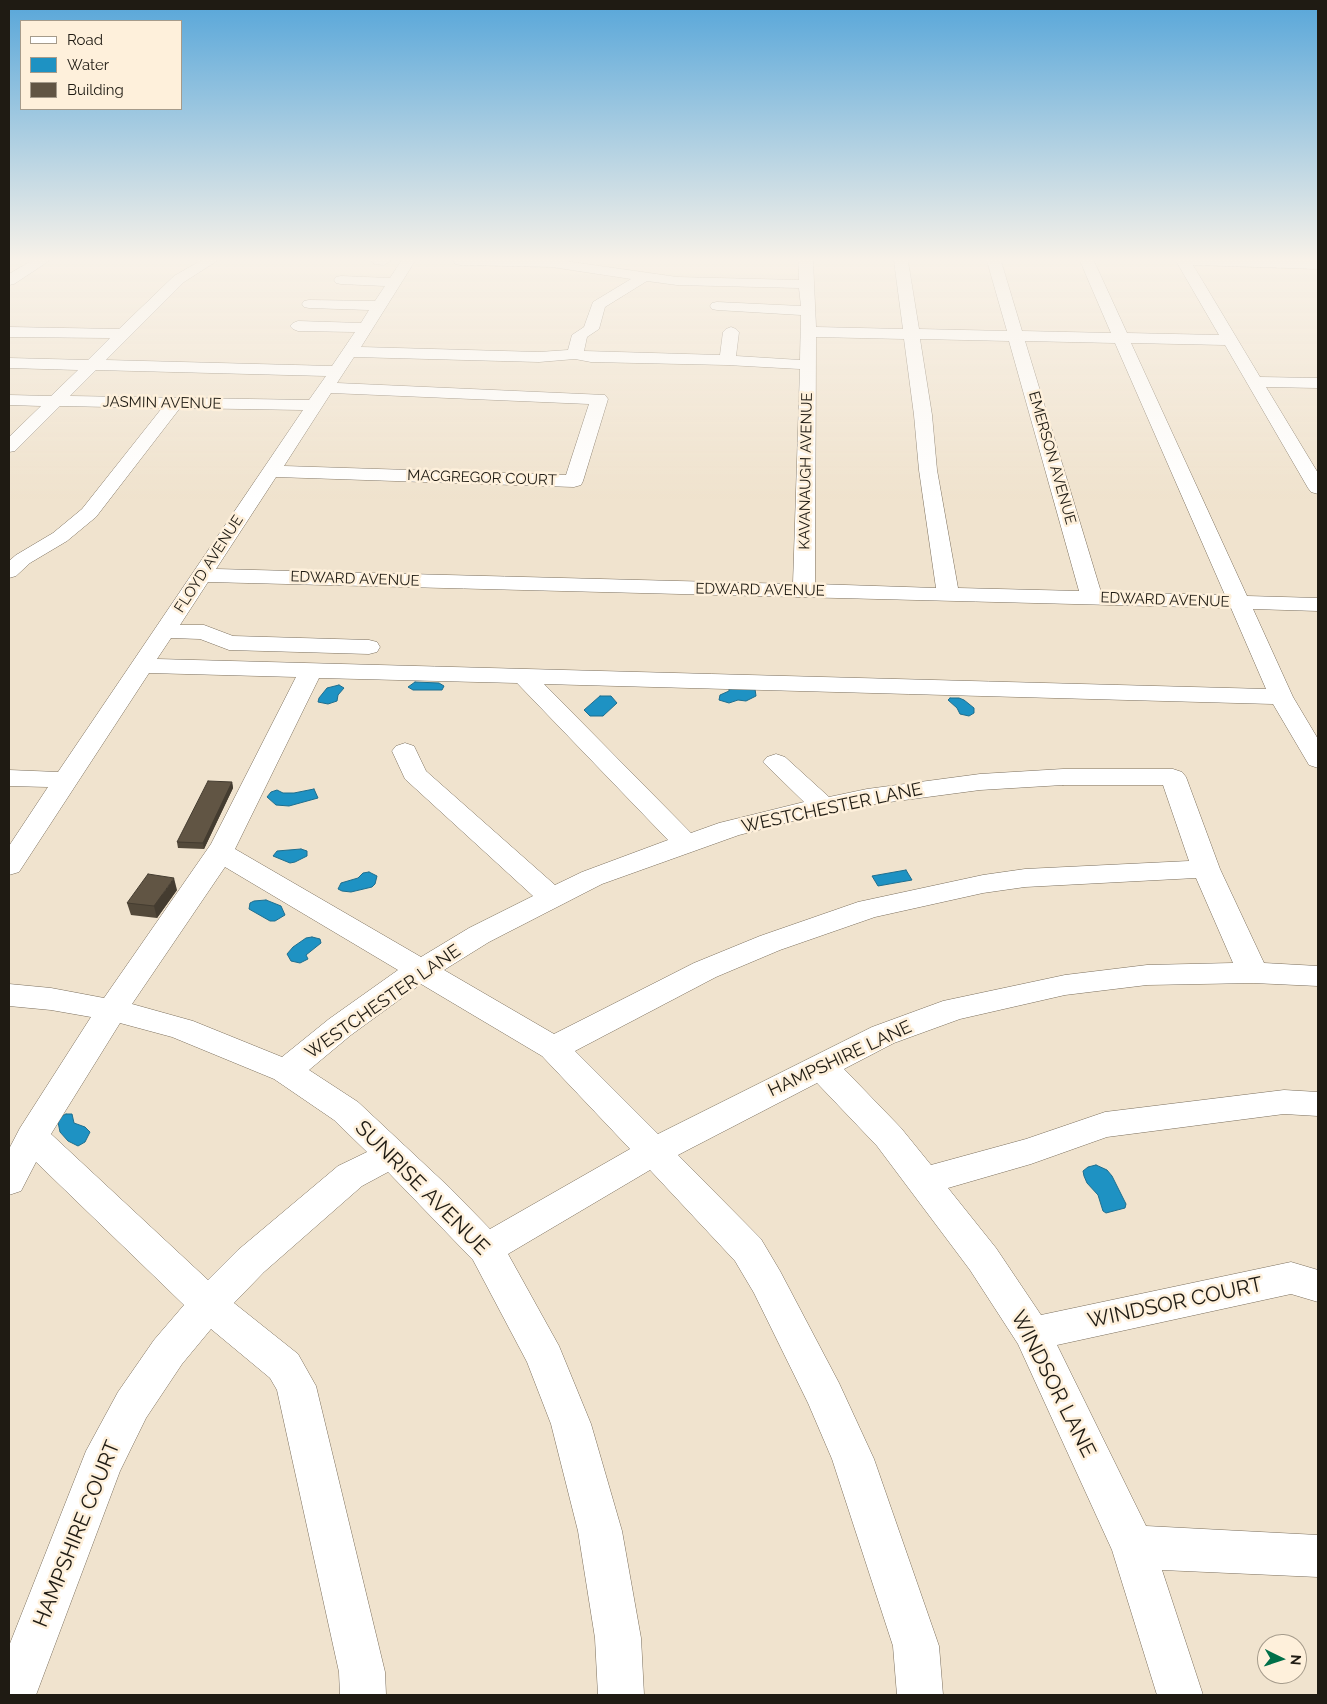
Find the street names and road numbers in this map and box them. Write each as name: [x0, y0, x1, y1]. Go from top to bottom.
street label: EMERSON AVENUE: [1024, 389, 1080, 527]
street label: KAVANAUGH AVENUE: [796, 392, 816, 550]
street label: JASMIN AVENUE: [102, 393, 222, 413]
street label: MACGREGOR COURT: [407, 466, 557, 490]
street label: FLOYD AVENUE: [171, 512, 247, 616]
street label: EDWARD AVENUE: [290, 568, 420, 590]
street label: EDWARD AVENUE: [695, 580, 825, 600]
street label: EDWARD AVENUE: [1100, 589, 1230, 611]
street label: WESTCHESTER LANE: [740, 778, 924, 838]
street label: WESTCHESTER LANE: [301, 940, 465, 1064]
street label: HAMPSHIRE LANE: [765, 1016, 915, 1102]
street label: SUNRISE AVENUE: [350, 1116, 494, 1260]
street label: WINDSOR COURT: [1085, 1272, 1265, 1334]
street label: WINDSOR LANE: [1005, 1306, 1101, 1462]
street label: HAMPSHIRE COURT: [28, 1437, 126, 1631]

